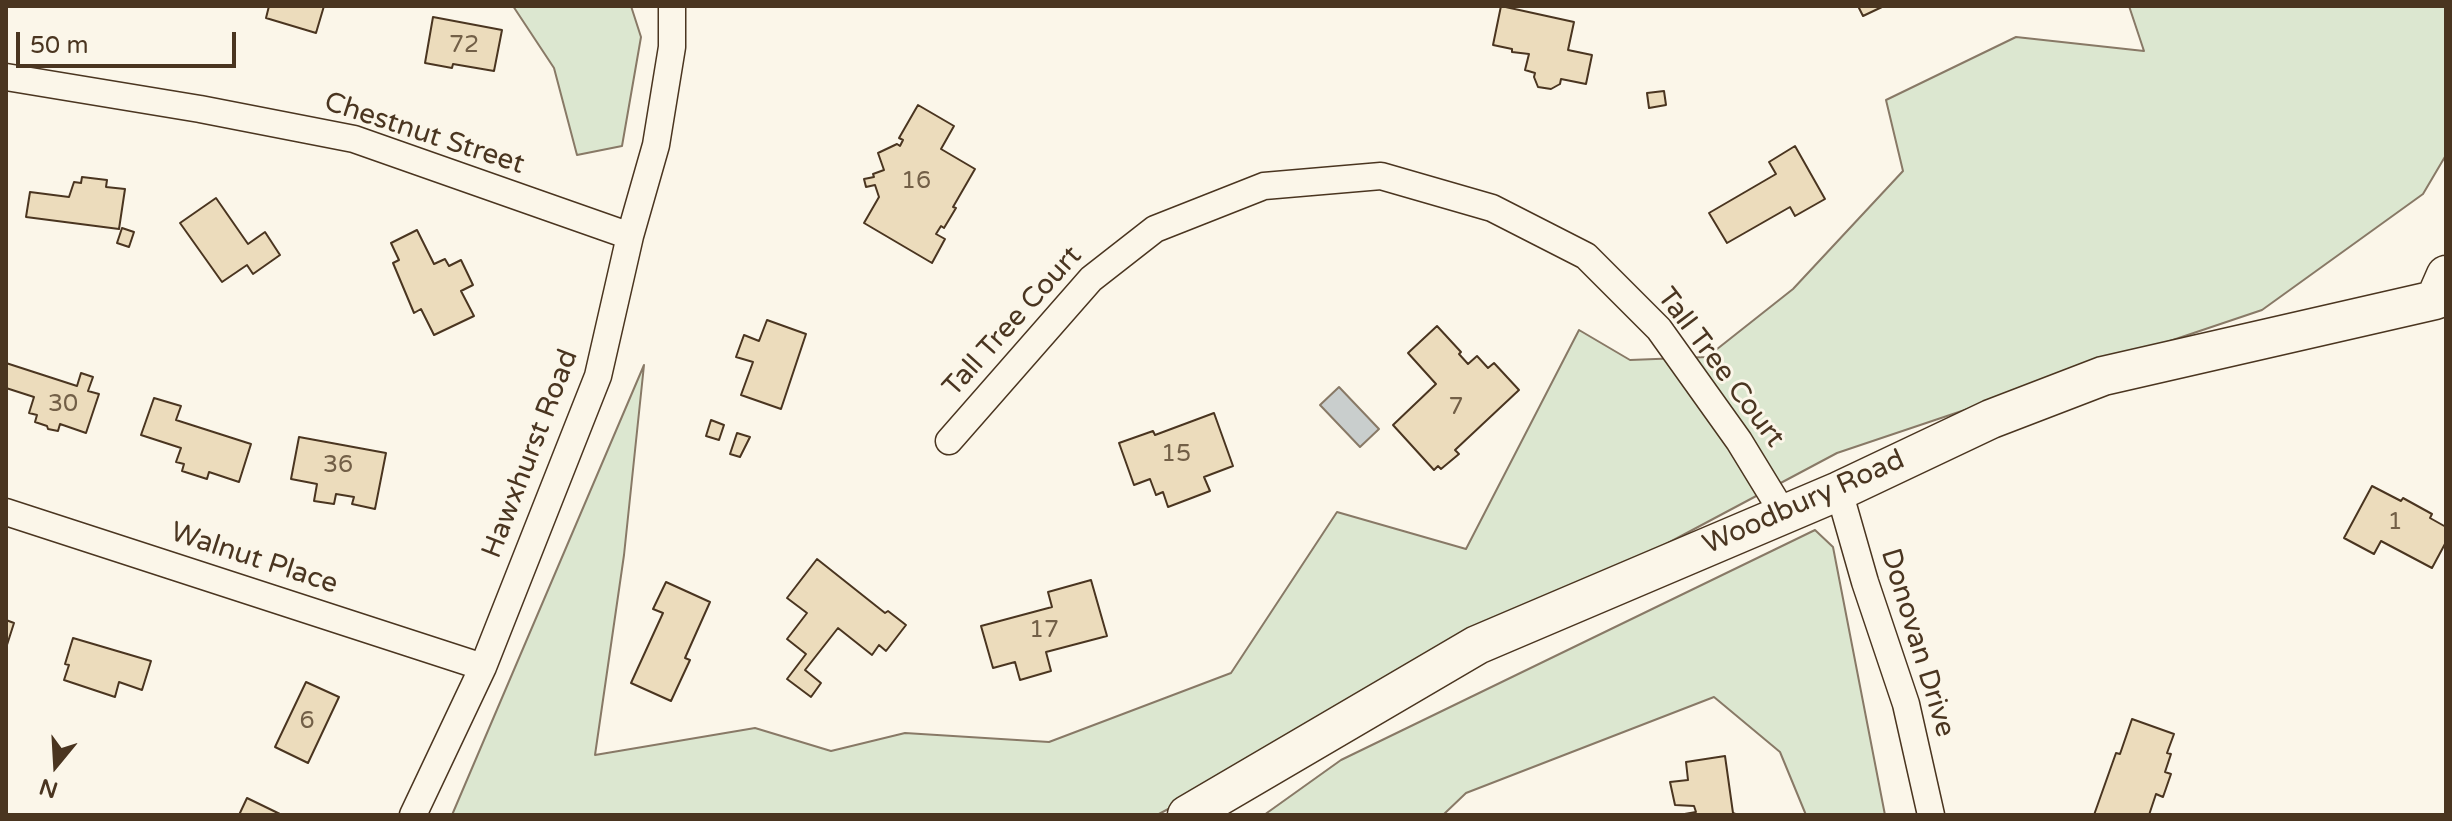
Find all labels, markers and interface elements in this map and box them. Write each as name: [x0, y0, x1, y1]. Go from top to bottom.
scale bar: [20, 16, 240, 66]
text: 50 m: [30, 31, 88, 60]
house number: 72: [449, 32, 479, 60]
street label: Chestnut Street: [320, 86, 528, 182]
house number: 16: [901, 168, 931, 196]
street label: Tall Tree Court: [937, 240, 1089, 404]
street label: Tall Tree Court: [1649, 282, 1791, 454]
street label: Hawxhurst Road: [476, 345, 586, 563]
house number: 30: [48, 391, 78, 419]
house number: 7: [1448, 394, 1464, 422]
house number: 15: [1161, 441, 1191, 469]
street label: Woodbury Road: [1698, 444, 1910, 562]
house number: 36: [323, 452, 353, 480]
house number: 1: [2387, 509, 2403, 537]
street label: Walnut Place: [166, 516, 342, 602]
street label: Donovan Drive: [1872, 545, 1962, 741]
house number: 17: [1029, 617, 1059, 645]
house number: 6: [299, 708, 315, 736]
north arrow: [16, 725, 96, 805]
text: N: [36, 773, 61, 803]

